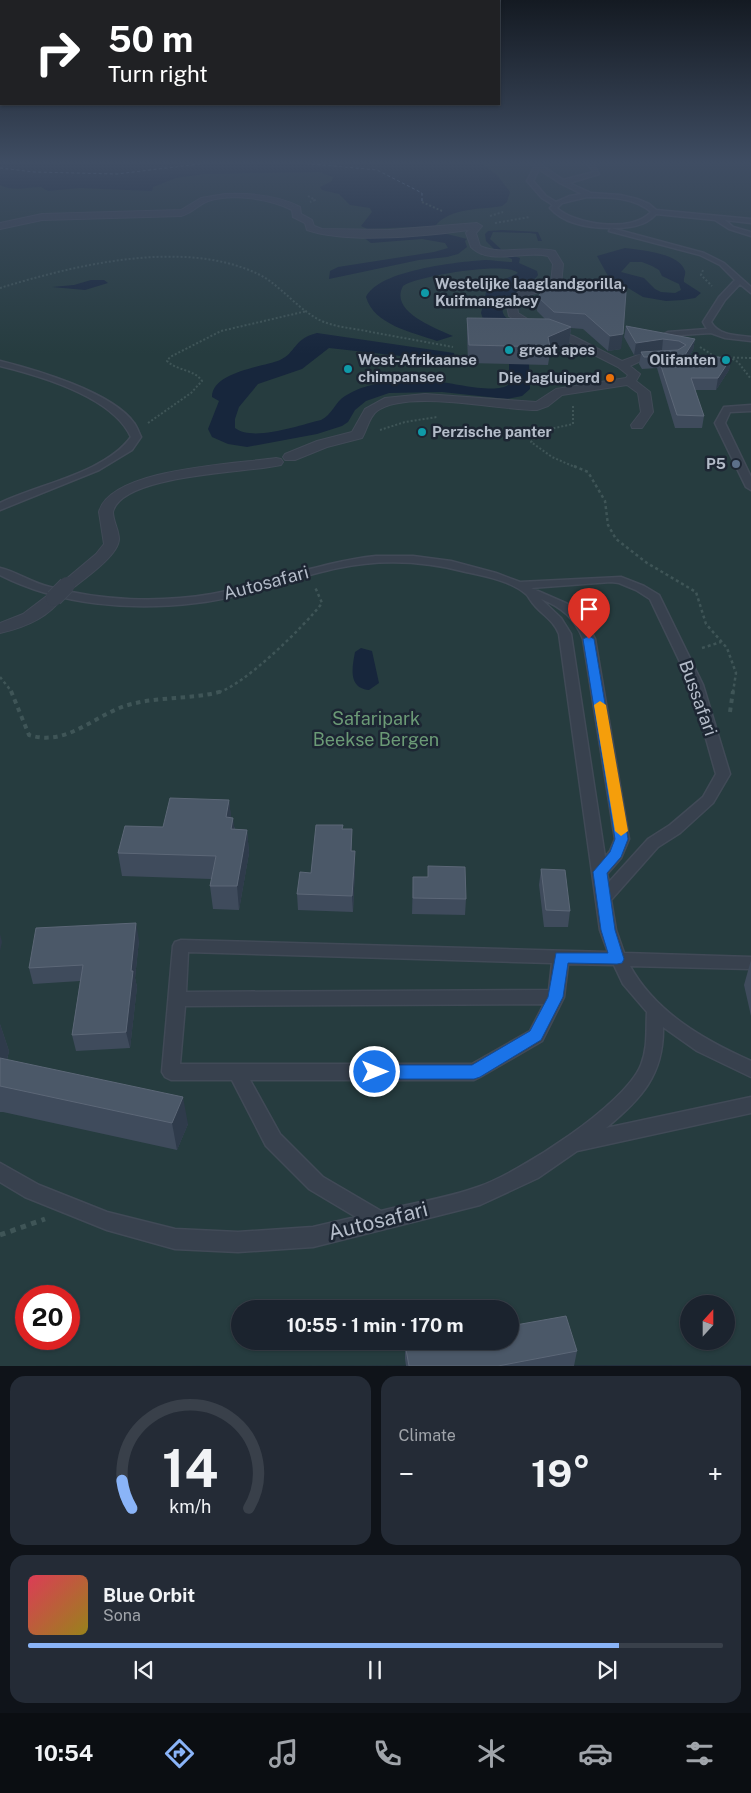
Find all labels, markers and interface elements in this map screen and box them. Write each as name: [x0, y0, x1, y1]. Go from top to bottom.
text: 50 m: [108, 19, 193, 60]
icon: right: [25, 20, 90, 85]
text: Turn right: [108, 61, 208, 87]
place label: Westelijke laaglandgorilla, Kuifmangabey: [435, 275, 626, 309]
marker: Westelijke laaglandgorilla, Kuifmangabey: [419, 287, 431, 299]
place label: great apes: [519, 341, 595, 358]
marker: great apes: [503, 344, 515, 356]
place label: West-Afrikaanse chimpansee: [358, 351, 477, 385]
place label: Olifanten: [649, 351, 716, 368]
marker: Olifanten: [720, 354, 732, 366]
marker: West-Afrikaanse chimpansee: [342, 363, 354, 375]
place label: Die Jagluiperd: [498, 369, 600, 386]
marker: Die Jagluiperd: [604, 372, 616, 384]
place label: Perzische panter: [432, 423, 552, 440]
marker: Perzische panter: [416, 426, 428, 438]
place label: P5: [706, 455, 726, 472]
marker: P5: [730, 458, 742, 470]
street label: Autosafari: [221, 561, 311, 604]
pin: [568, 588, 610, 639]
icon: arrive: [575, 595, 603, 623]
street label: Bussafari: [675, 657, 722, 739]
park label: Safaripark Beekse Bergen: [313, 708, 439, 750]
position arrow: [348, 1045, 400, 1097]
street label: Autosafari: [325, 1196, 430, 1245]
speed limit sign: 20: [15, 1285, 80, 1350]
north arrow: [680, 1295, 735, 1350]
map controls: [680, 1295, 735, 1350]
text: 10:55 · 1 min · 170 m: [286, 1314, 464, 1336]
text: Climate: [399, 1426, 456, 1445]
text: 14: [162, 1438, 218, 1499]
text: 19°: [531, 1451, 590, 1496]
text: −: [399, 1457, 414, 1490]
text: +: [707, 1457, 723, 1490]
text: km/h: [169, 1496, 211, 1517]
text: Blue Orbit: [103, 1584, 195, 1606]
text: Sona: [103, 1606, 141, 1625]
icon: previous: [130, 1656, 158, 1684]
icon: pause: [361, 1656, 389, 1684]
icon: next: [593, 1656, 621, 1684]
icon: directions: [162, 1736, 197, 1771]
icon: music: [266, 1736, 301, 1771]
icon: phone: [370, 1736, 405, 1771]
icon: climate: [474, 1736, 509, 1771]
icon: car: [578, 1736, 613, 1771]
icon: filters: [682, 1736, 717, 1771]
text: 10:54: [34, 1740, 93, 1766]

